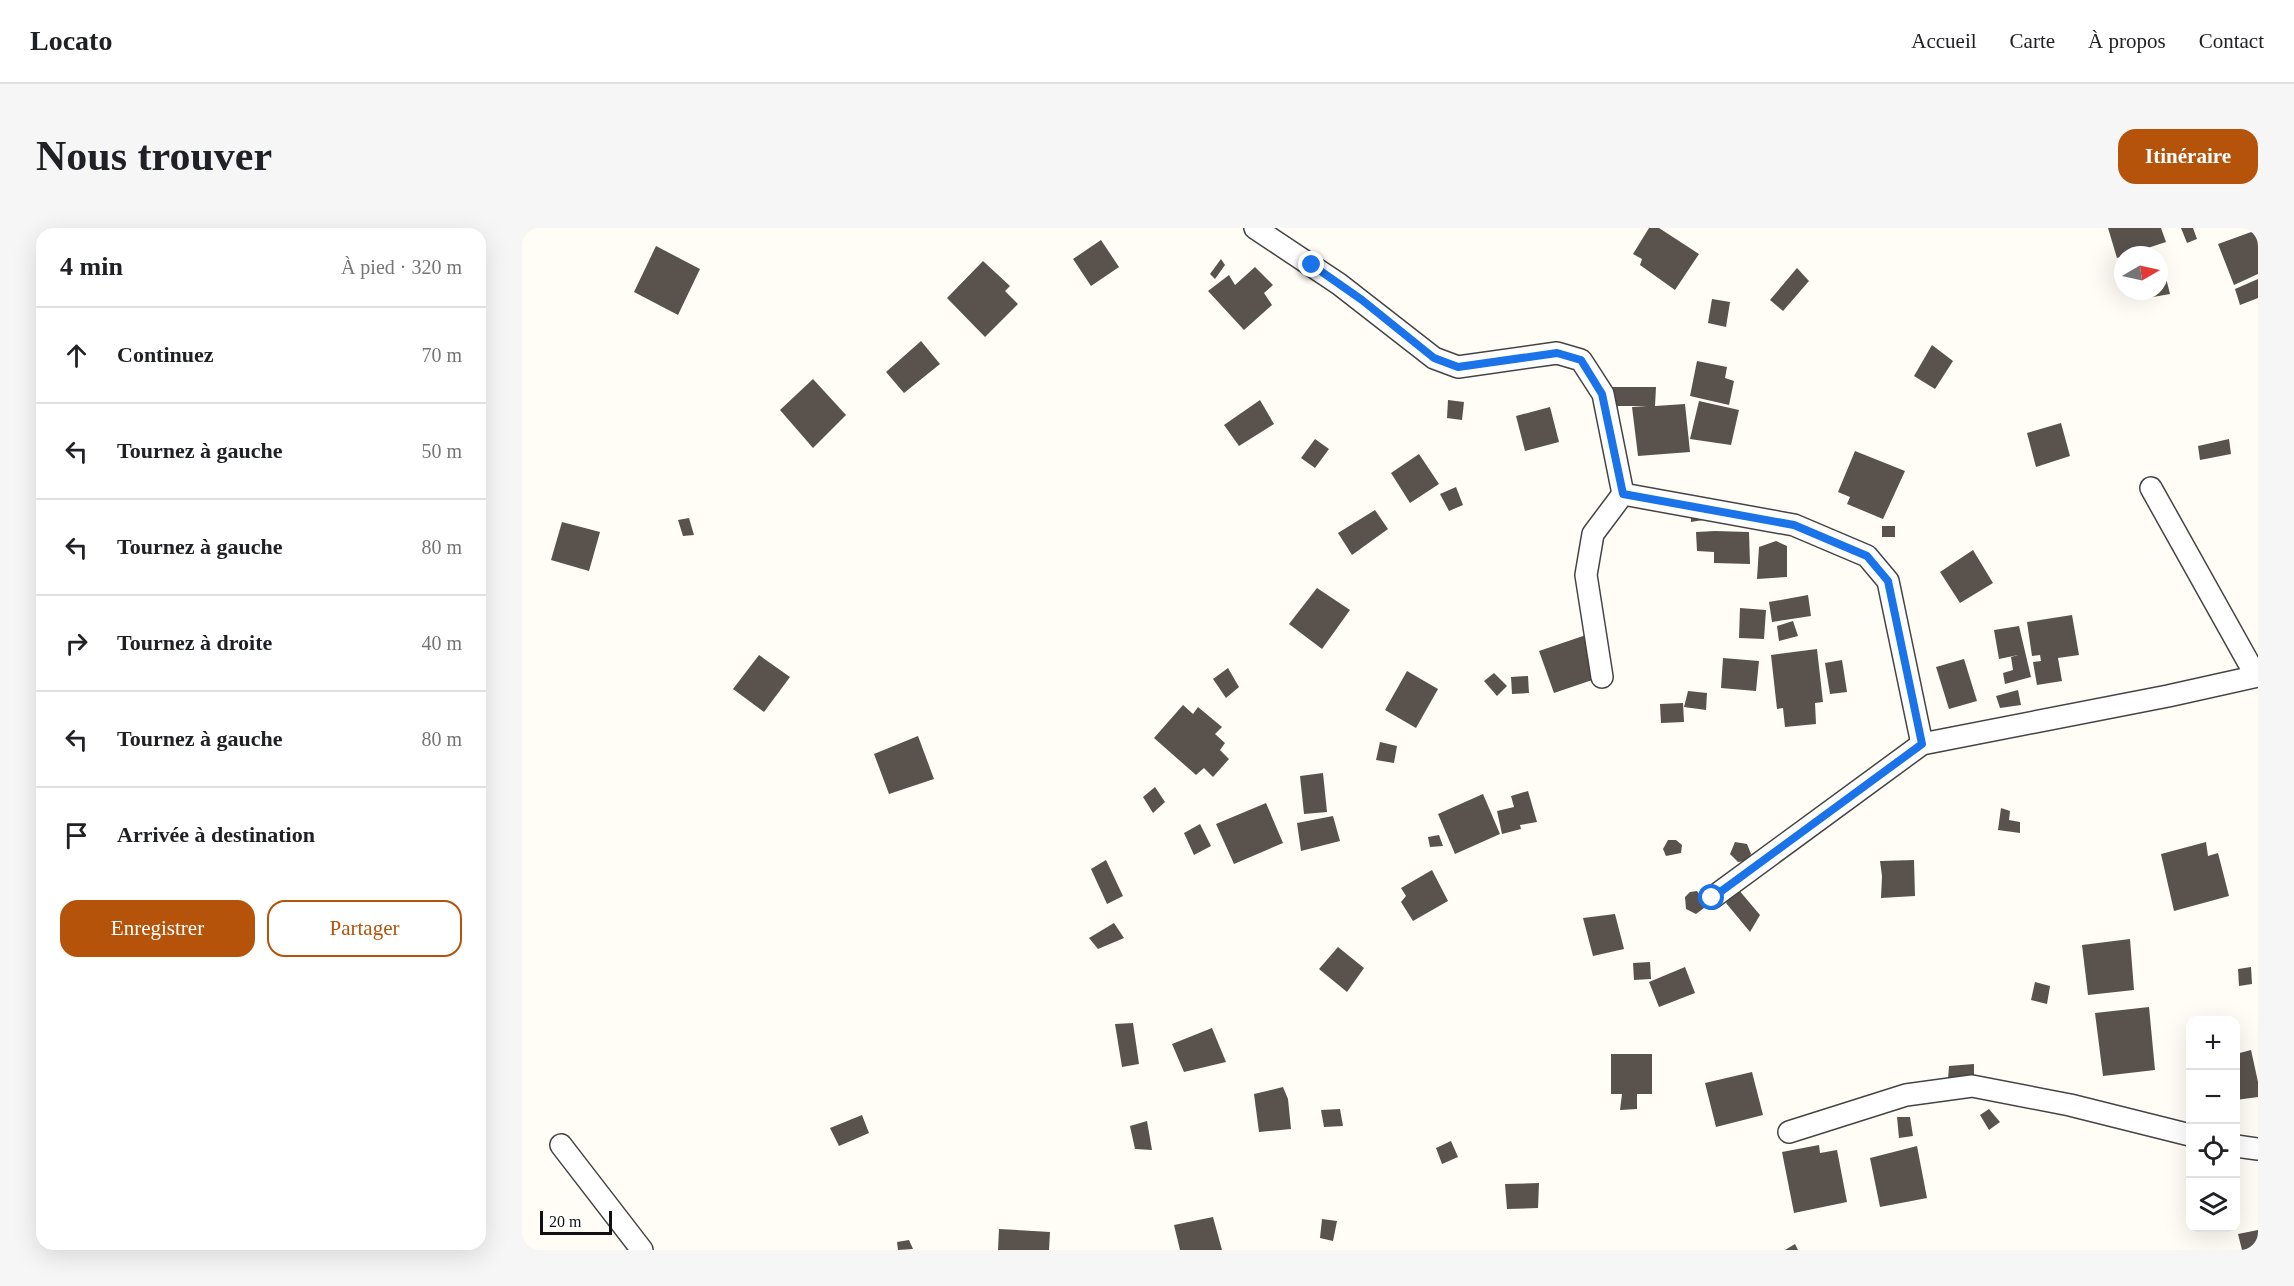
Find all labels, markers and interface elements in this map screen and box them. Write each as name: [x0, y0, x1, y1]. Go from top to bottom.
text: Locato: [30, 25, 112, 56]
text: Accueil: [1911, 29, 1977, 53]
text: Carte: [2010, 29, 2055, 53]
text: À propos: [2088, 29, 2166, 53]
text: Contact: [2199, 29, 2264, 53]
button: Itinéraire: [2118, 129, 2258, 184]
text: Nous trouver: [36, 133, 272, 179]
north arrow: [2114, 246, 2168, 300]
route end: [1298, 251, 1324, 277]
text: 4 min: [60, 252, 123, 281]
text: À pied · 320 m: [341, 256, 462, 278]
icon: ahead: [60, 339, 93, 372]
text: Continuez: [117, 342, 214, 367]
text: 70 m: [421, 344, 462, 366]
icon: left: [60, 435, 93, 468]
text: Tournez à gauche: [117, 438, 282, 463]
text: 50 m: [421, 440, 462, 462]
icon: left: [60, 531, 93, 564]
text: Tournez à gauche: [117, 534, 282, 559]
text: 80 m: [421, 536, 462, 558]
icon: right: [60, 627, 93, 660]
text: Tournez à droite: [117, 630, 272, 655]
text: 40 m: [421, 632, 462, 654]
icon: left: [60, 723, 93, 756]
text: Tournez à gauche: [117, 726, 282, 751]
text: 80 m: [421, 728, 462, 750]
icon: arrive: [60, 819, 93, 852]
text: Arrivée à destination: [117, 822, 315, 847]
route start: [1698, 884, 1724, 910]
button: Enregistrer: [60, 900, 255, 957]
button: Partager: [267, 900, 462, 957]
map controls: [2186, 1016, 2240, 1232]
button: +: [2186, 1016, 2240, 1070]
button: −: [2186, 1070, 2240, 1124]
button: locate: [2186, 1124, 2240, 1178]
button: layers: [2186, 1178, 2240, 1232]
scale bar: [540, 1208, 612, 1236]
text: 20 m: [549, 1213, 581, 1230]

